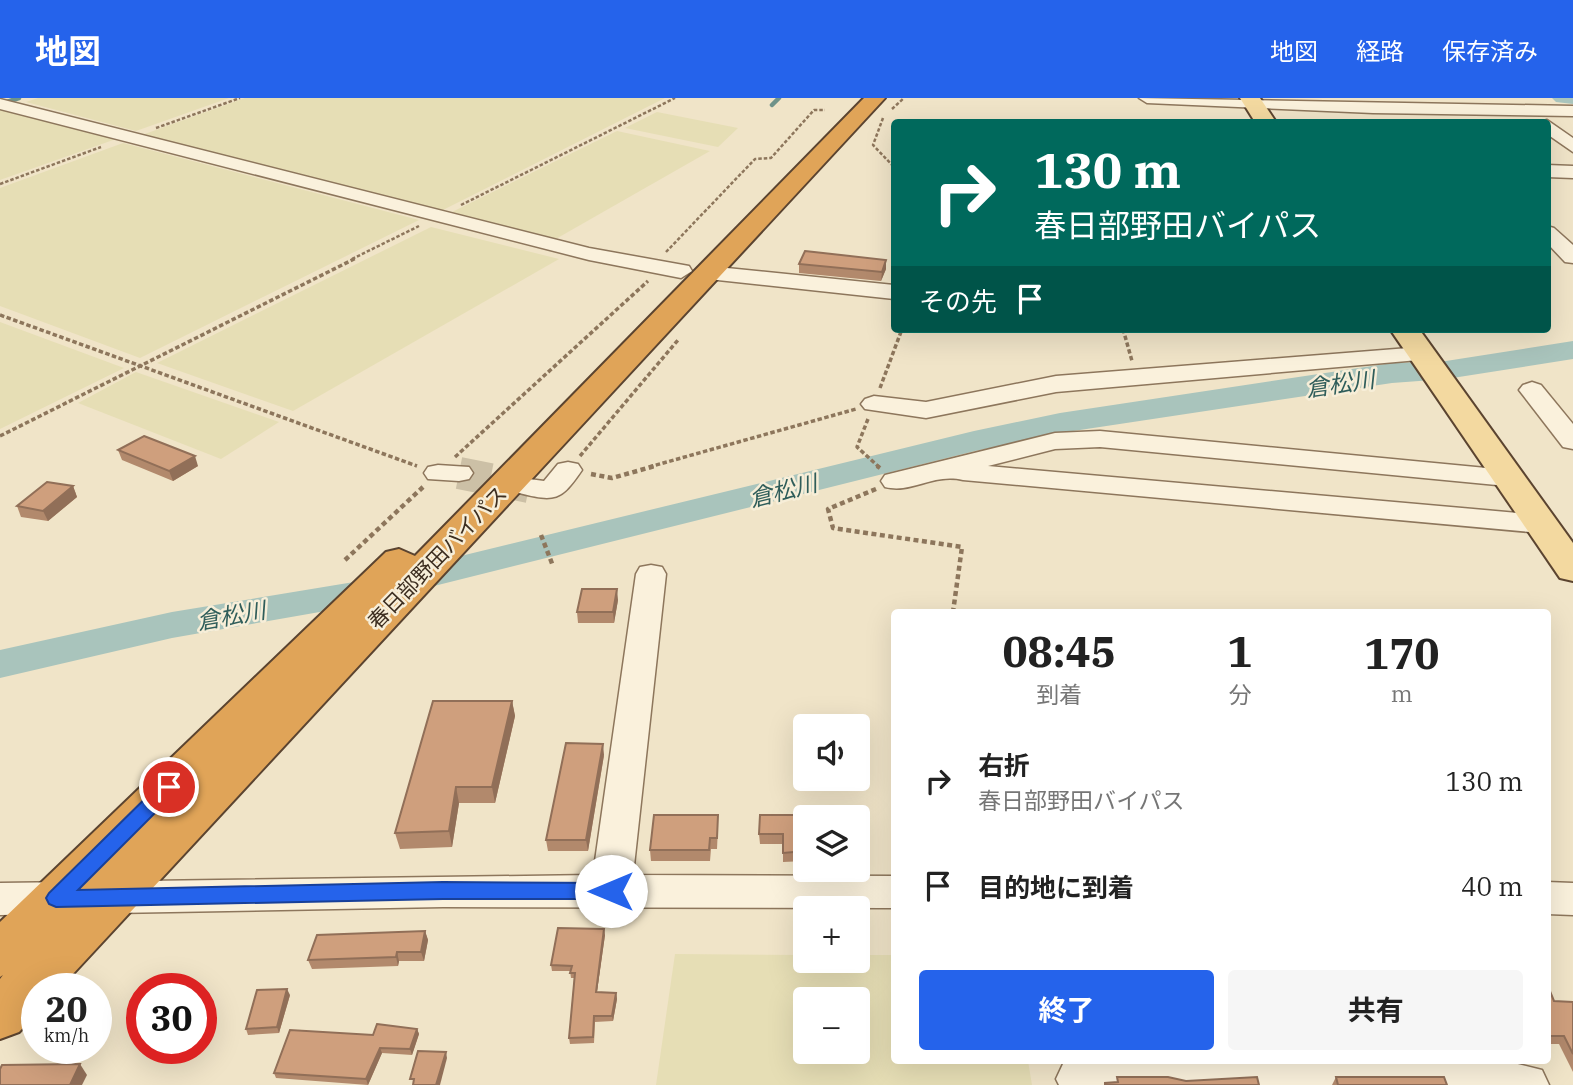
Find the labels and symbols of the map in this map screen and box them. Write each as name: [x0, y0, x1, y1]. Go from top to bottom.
water label: 倉松川: [1304, 363, 1379, 403]
water label: 倉松川: [746, 466, 823, 513]
street label: 春日部野田バイパス: [361, 479, 513, 635]
water label: 倉松川: [194, 594, 271, 636]
pin: [139, 757, 199, 817]
position arrow: [574, 854, 648, 928]
speed limit sign: 30: [126, 973, 217, 1064]

